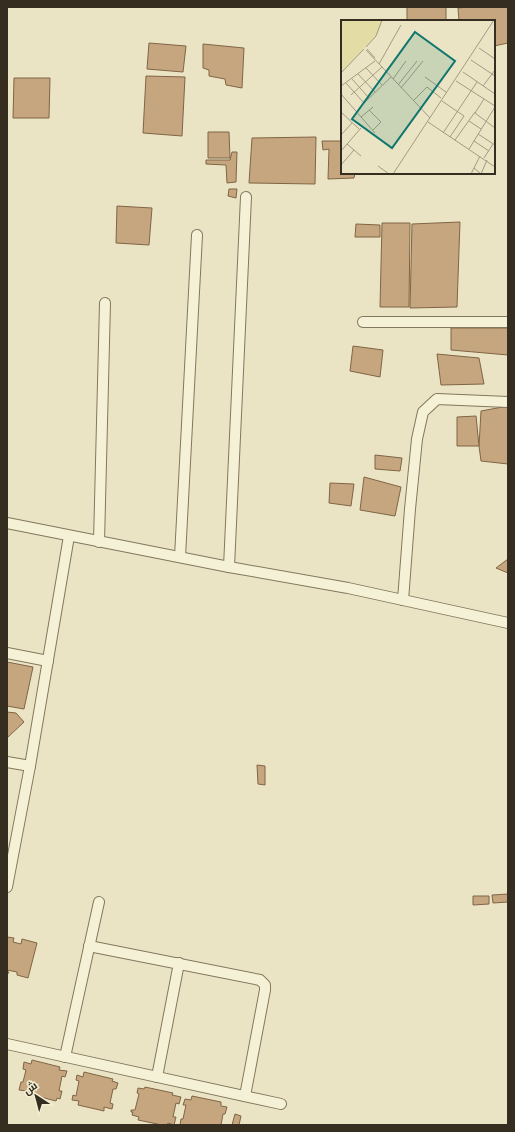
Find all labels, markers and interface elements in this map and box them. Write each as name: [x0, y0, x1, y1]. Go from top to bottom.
inset map: [341, 20, 495, 174]
north arrow: [16, 1076, 56, 1116]
text: ش: [20, 1077, 40, 1098]

